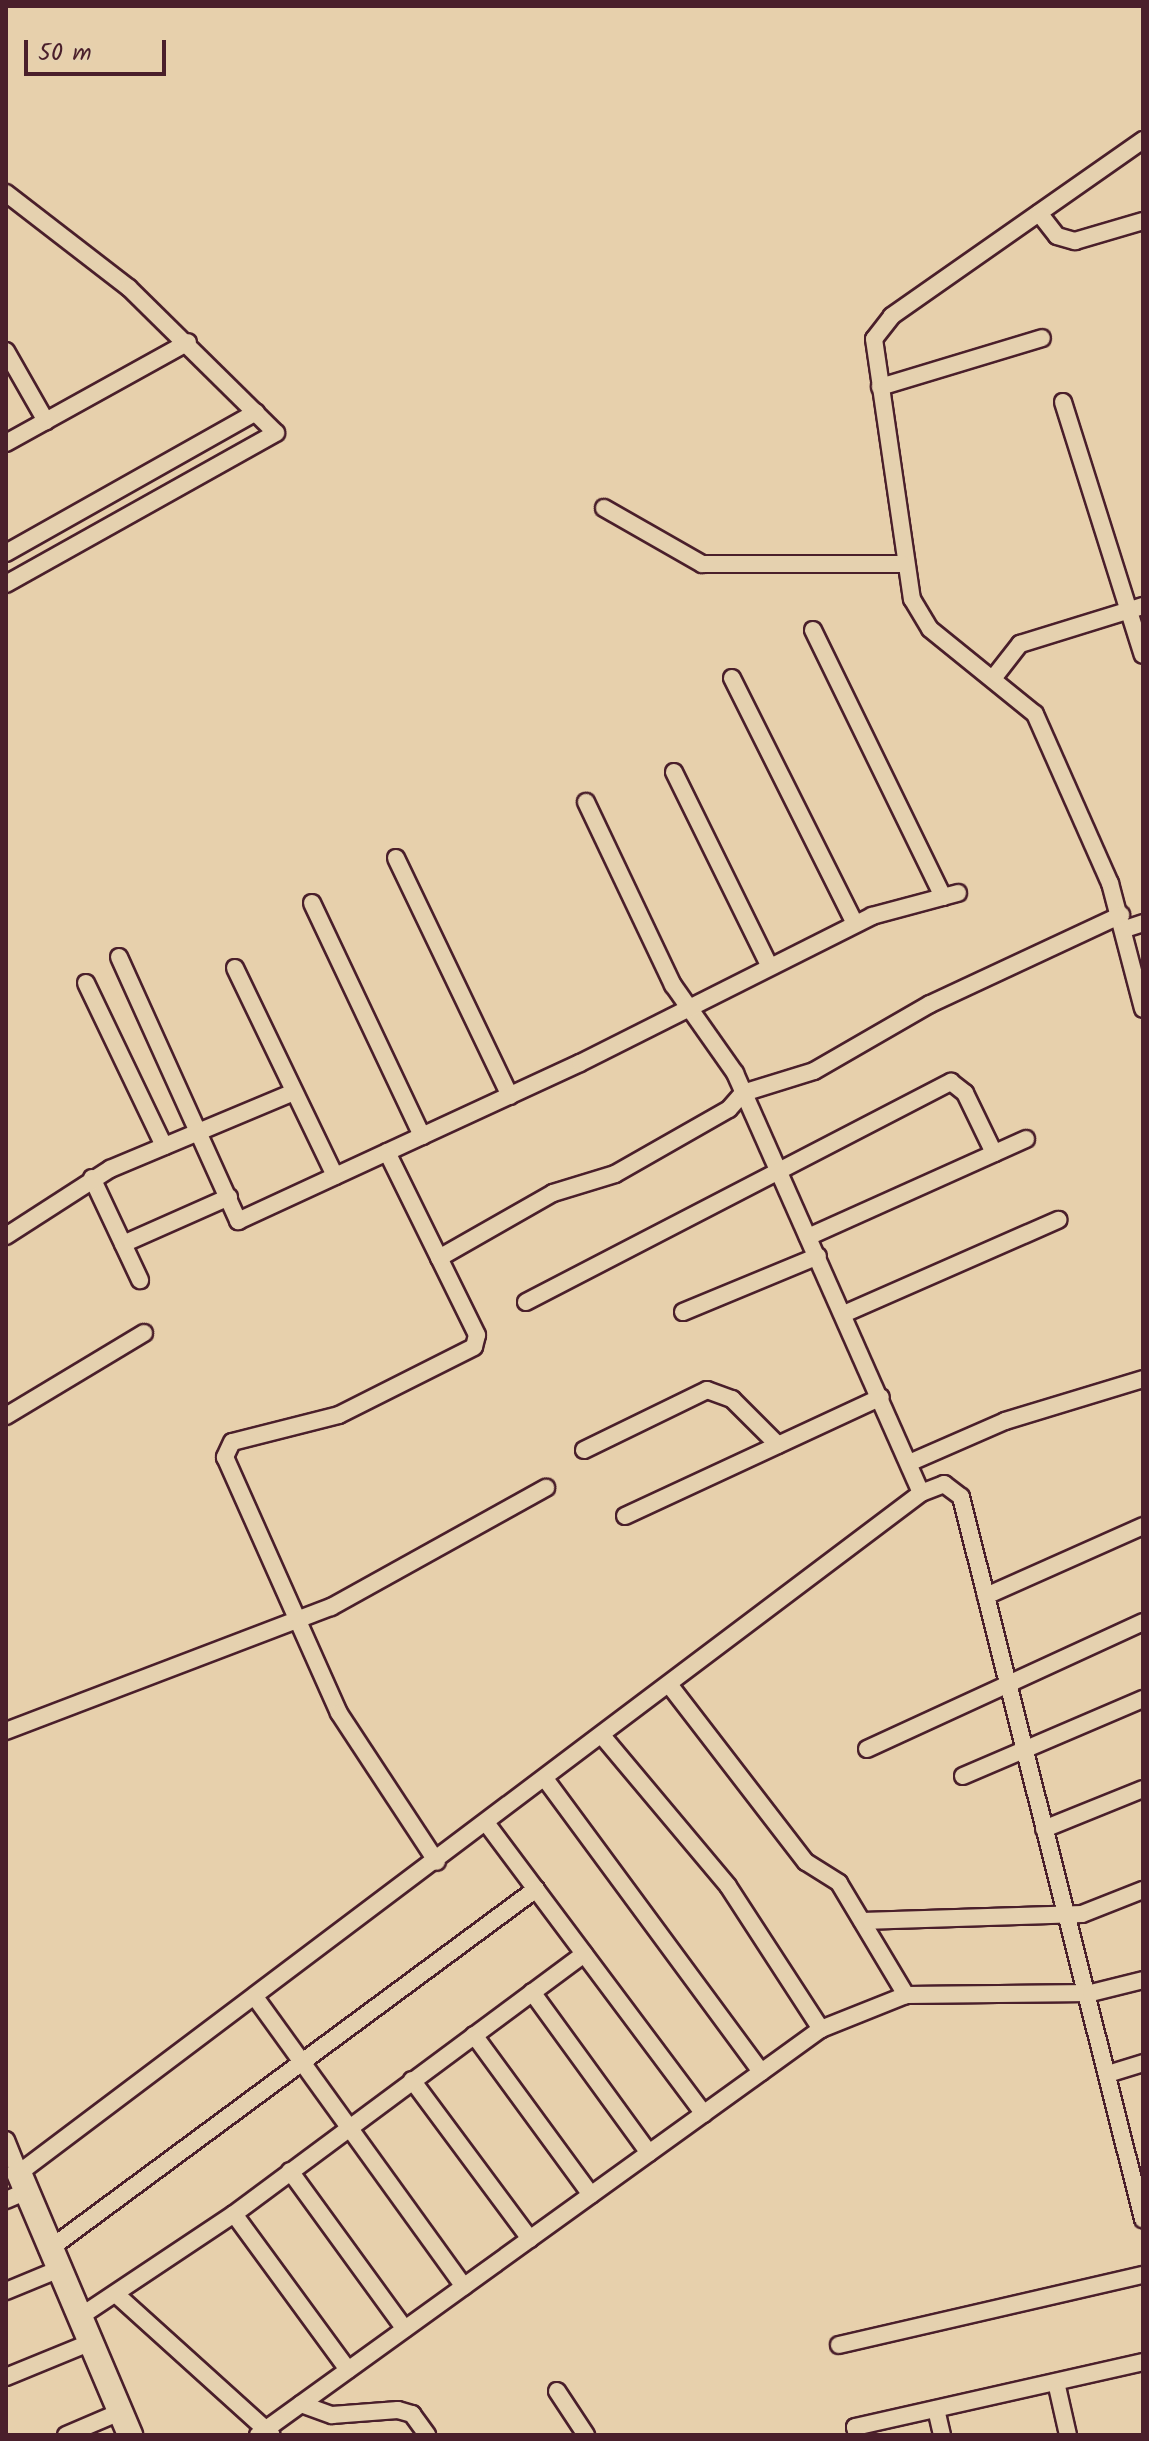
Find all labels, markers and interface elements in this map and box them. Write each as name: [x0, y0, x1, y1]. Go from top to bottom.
scale bar: [28, 24, 170, 74]
text: 50 m: [38, 34, 92, 73]

